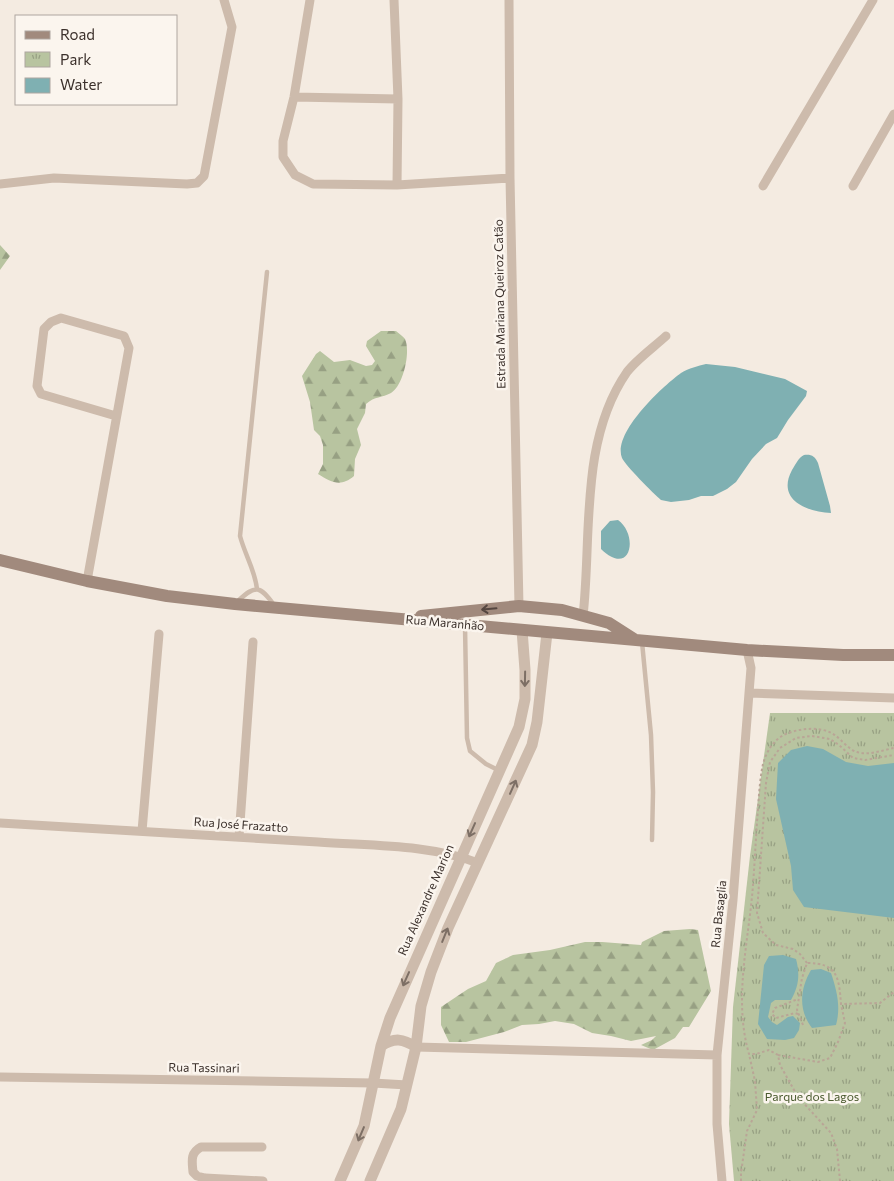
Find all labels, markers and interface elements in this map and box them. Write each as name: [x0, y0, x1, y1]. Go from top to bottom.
legend: [15, 15, 178, 105]
text: Road: [60, 25, 95, 43]
text: Park: [60, 50, 91, 68]
text: Water: [60, 75, 102, 93]
street label: Estrada Mariana Queiroz Catão: [491, 219, 507, 389]
one-way arrow: [481, 604, 497, 614]
street label: Rua Maranhão: [405, 612, 485, 632]
one-way arrow: [520, 670, 530, 686]
one-way arrow: [508, 780, 518, 795]
street label: Rua José Frazatto: [193, 814, 289, 835]
one-way arrow: [467, 822, 477, 837]
street label: Rua Alexandre Marion: [394, 842, 456, 957]
street label: Rua Basaglia: [707, 879, 729, 948]
one-way arrow: [441, 928, 450, 943]
one-way arrow: [401, 971, 410, 986]
street label: Rua Tassinari: [168, 1059, 240, 1075]
park label: Parque dos Lagos: [765, 1089, 859, 1103]
one-way arrow: [355, 1126, 365, 1141]

